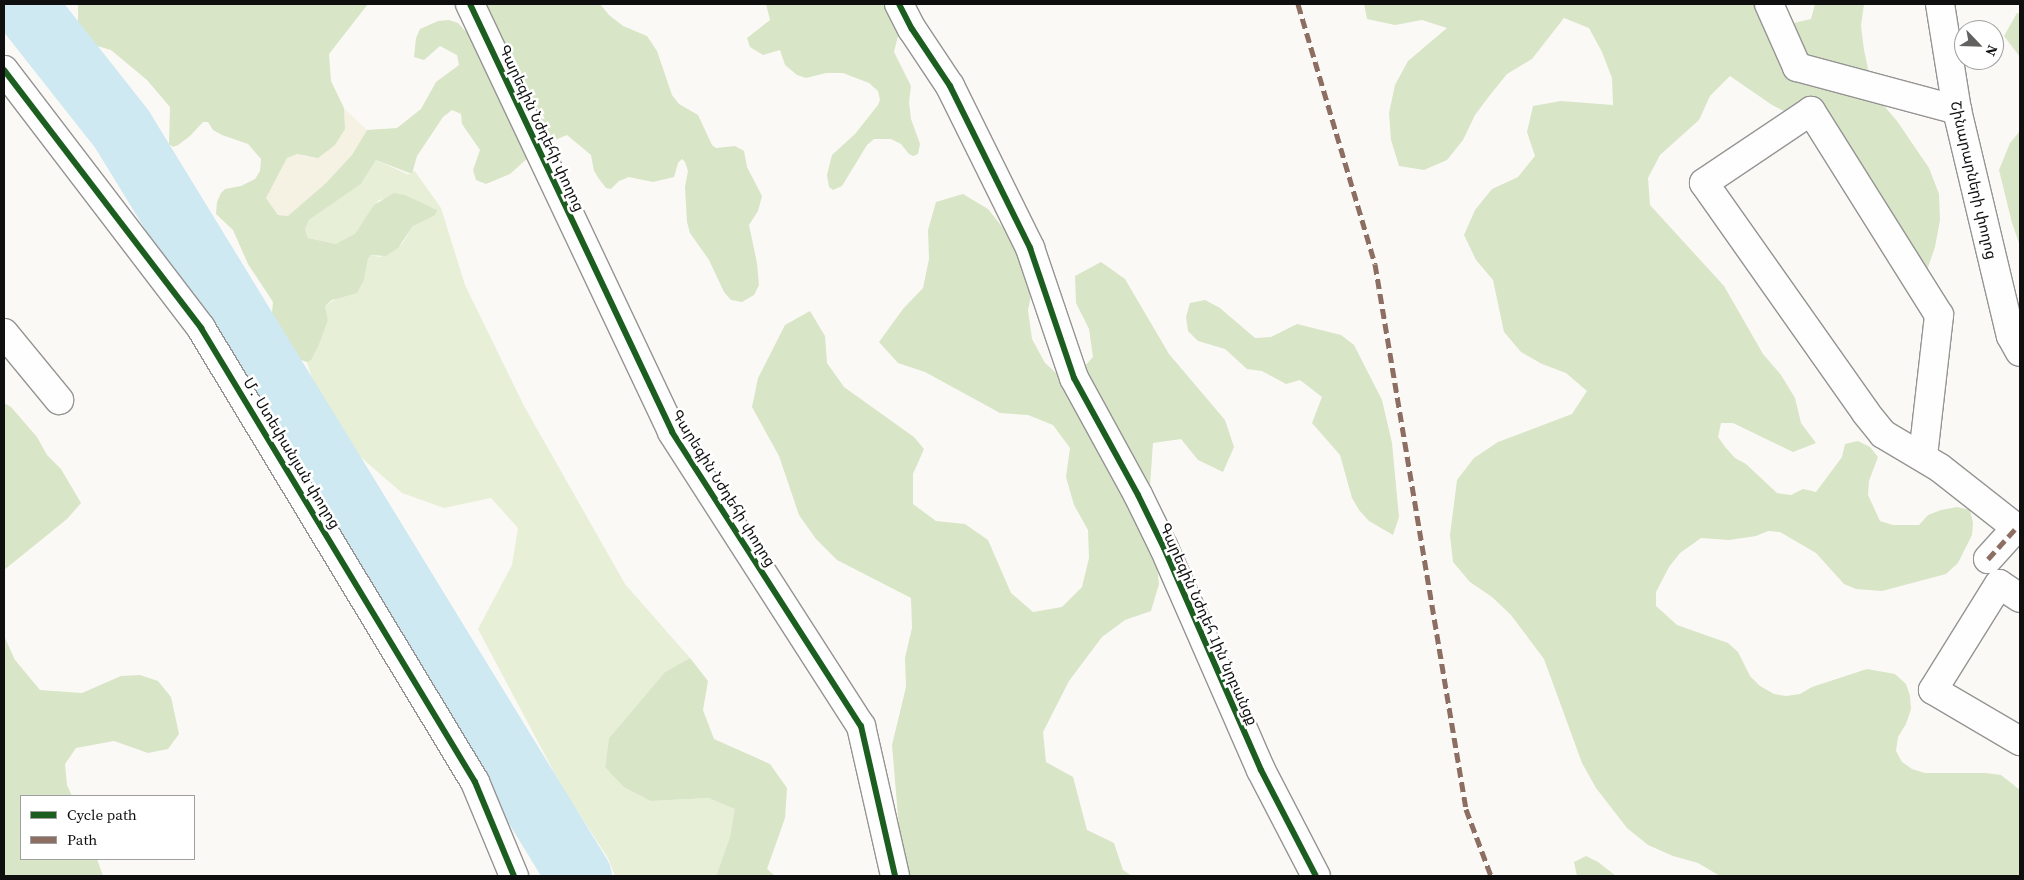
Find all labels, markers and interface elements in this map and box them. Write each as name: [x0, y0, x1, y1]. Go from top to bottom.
north arrow: [1954, 20, 2004, 70]
street label: Գարեգին Նժդեհի փողոց: [495, 42, 589, 214]
text: N: [1981, 42, 2003, 59]
street label: Շինարարների փողոց: [1947, 99, 2001, 261]
street label: Մ․ Ստեփանյան փողոց: [240, 374, 344, 532]
street label: Գարեգին Նժդեհի փողոց: [668, 406, 780, 570]
street label: Գարեգին Նժդեհ 1ին նրբանցք: [1156, 520, 1262, 728]
legend: [20, 795, 195, 860]
text: Cycle path: [67, 804, 137, 825]
text: Path: [67, 829, 97, 850]

